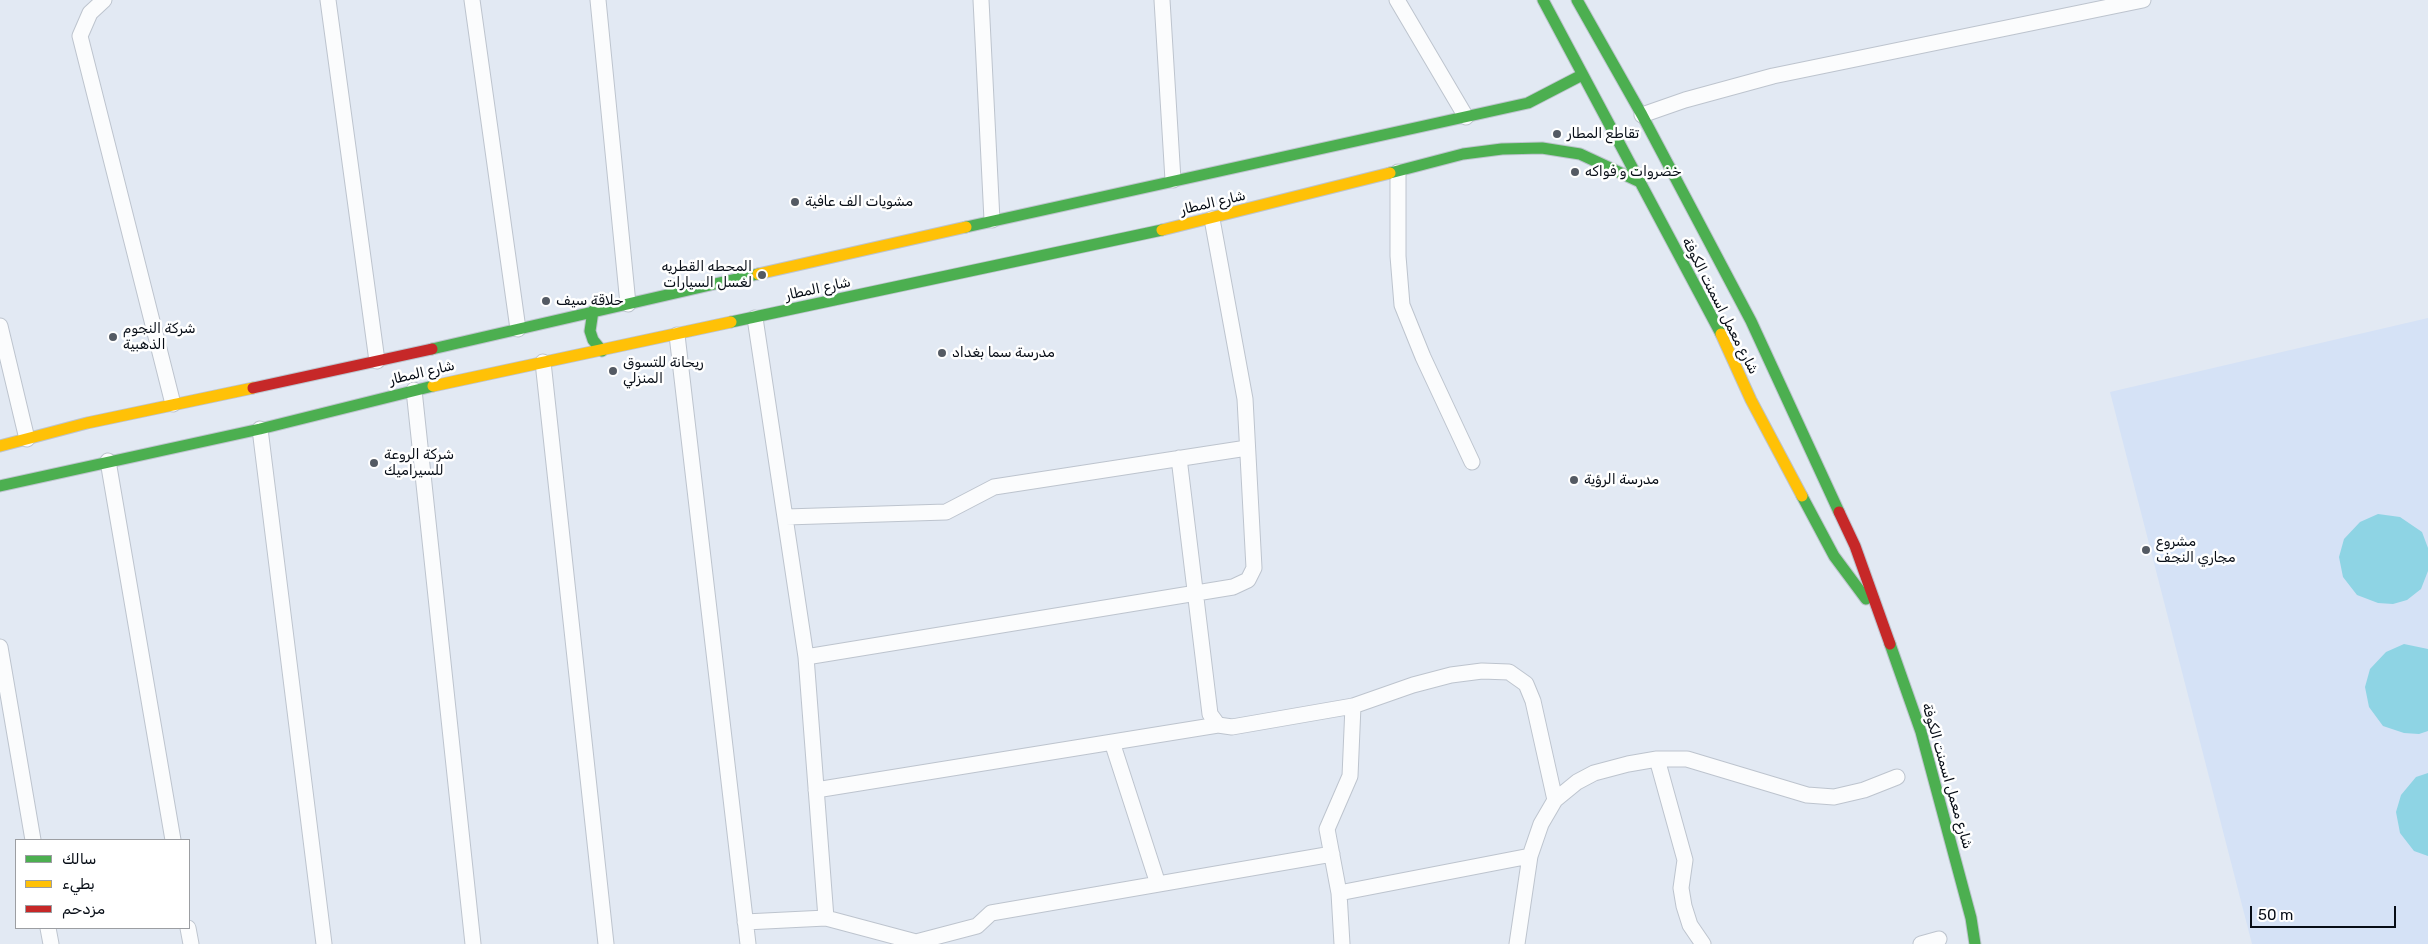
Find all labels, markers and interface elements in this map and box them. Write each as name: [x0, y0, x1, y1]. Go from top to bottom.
place label: تقاطع المطار: [1567, 126, 1639, 142]
marker: تقاطع المطار: [1551, 128, 1563, 140]
place label: خضروات و فواكه: [1585, 164, 1682, 180]
marker: خضروات و فواكه: [1569, 166, 1581, 178]
street label: شارع المطار: [1179, 187, 1247, 219]
place label: مشويات الف عافية: [805, 194, 913, 210]
marker: مشويات الف عافية: [789, 196, 801, 208]
street label: شارع معمل اسمنت الكوفة: [1678, 235, 1762, 377]
place label: المحطه القطريه لغسل السيارات: [661, 259, 752, 292]
marker: المحطه القطريه لغسل السيارات: [756, 269, 768, 281]
street label: شارع المطار: [784, 274, 852, 304]
place label: حلاقة سيف: [556, 293, 624, 309]
marker: حلاقة سيف: [540, 295, 552, 307]
place label: شركة النجوم الذهبية: [123, 321, 196, 354]
marker: شركة النجوم الذهبية: [107, 331, 119, 343]
place label: مدرسة سما بغداد: [952, 345, 1055, 361]
marker: مدرسة سما بغداد: [936, 347, 948, 359]
place label: ريحانة للتسوق المنزلي: [623, 355, 704, 388]
street label: شارع المطار: [388, 357, 456, 389]
marker: ريحانة للتسوق المنزلي: [607, 365, 619, 377]
place label: شركة الروعة للسيراميك: [384, 447, 454, 480]
marker: شركة الروعة للسيراميك: [368, 457, 380, 469]
place label: مدرسة الرؤية: [1584, 472, 1659, 488]
marker: مدرسة الرؤية: [1568, 474, 1580, 486]
place label: مشروع مجاري النجف: [2156, 534, 2236, 566]
marker: مشروع مجاري النجف: [2140, 544, 2152, 556]
street label: شارع معمل اسمنت الكوفة: [1918, 701, 1976, 851]
legend: [15, 839, 190, 929]
text: سالك: [62, 850, 97, 868]
text: بطيء: [62, 875, 95, 893]
scale bar: [2253, 896, 2399, 928]
text: مزدحم: [62, 900, 105, 918]
text: 50 m: [2258, 906, 2293, 924]

